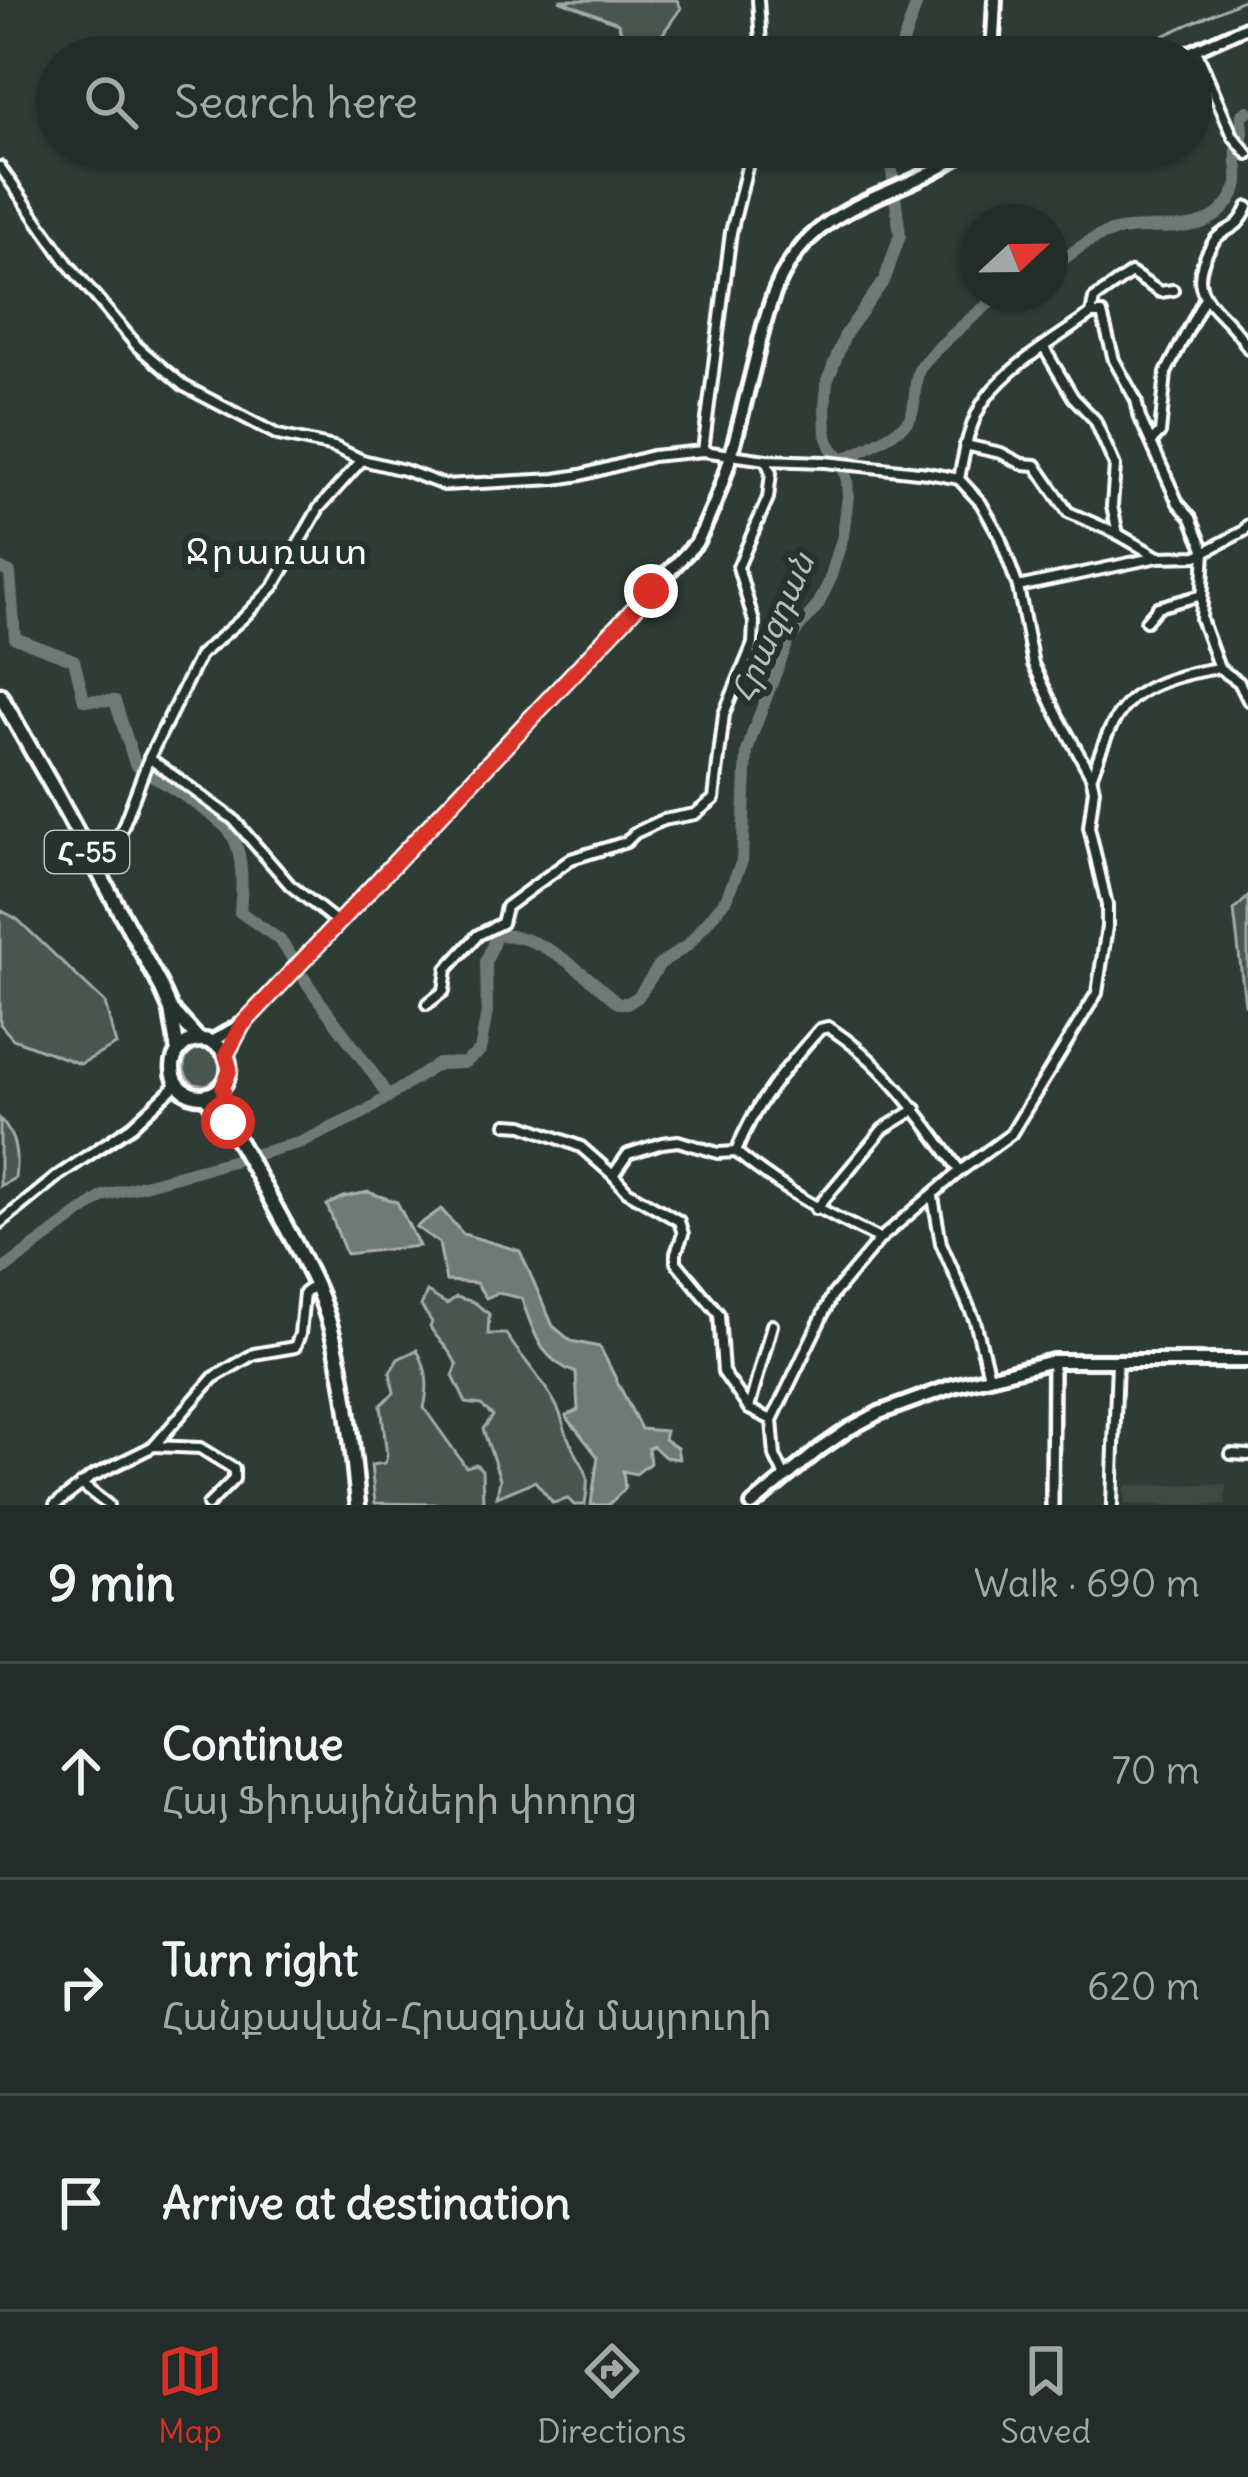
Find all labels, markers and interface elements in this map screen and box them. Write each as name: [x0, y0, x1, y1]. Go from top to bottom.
search box: [36, 36, 1212, 168]
icon: search: [78, 69, 144, 135]
text: Search here: [174, 74, 418, 130]
north arrow: [960, 204, 1068, 312]
district label: Ջրառատ: [186, 529, 370, 574]
water label: Հրազդան: [721, 545, 824, 708]
route end: [624, 564, 678, 618]
road number: Հ-55: [45, 831, 129, 873]
route start: [201, 1095, 255, 1149]
text: 9 min: [48, 1551, 175, 1615]
text: Walk · 690 m: [974, 1559, 1200, 1608]
text: Continue: [162, 1716, 344, 1772]
icon: ahead: [48, 1738, 114, 1804]
text: 70 m: [1112, 1746, 1200, 1795]
text: Հայ Ֆիդայինների փողոց: [162, 1776, 637, 1825]
text: Turn right: [162, 1932, 358, 1988]
icon: right: [48, 1954, 114, 2020]
text: 620 m: [1087, 1962, 1200, 2011]
text: Հանքավան-Հրազդան մայրուղի: [162, 1992, 772, 2041]
icon: arrive: [48, 2170, 114, 2236]
text: Arrive at destination: [162, 2175, 571, 2231]
tab: Map: [157, 2338, 223, 2452]
tab: Directions: [537, 2338, 686, 2452]
tab: Saved: [1001, 2338, 1091, 2452]

